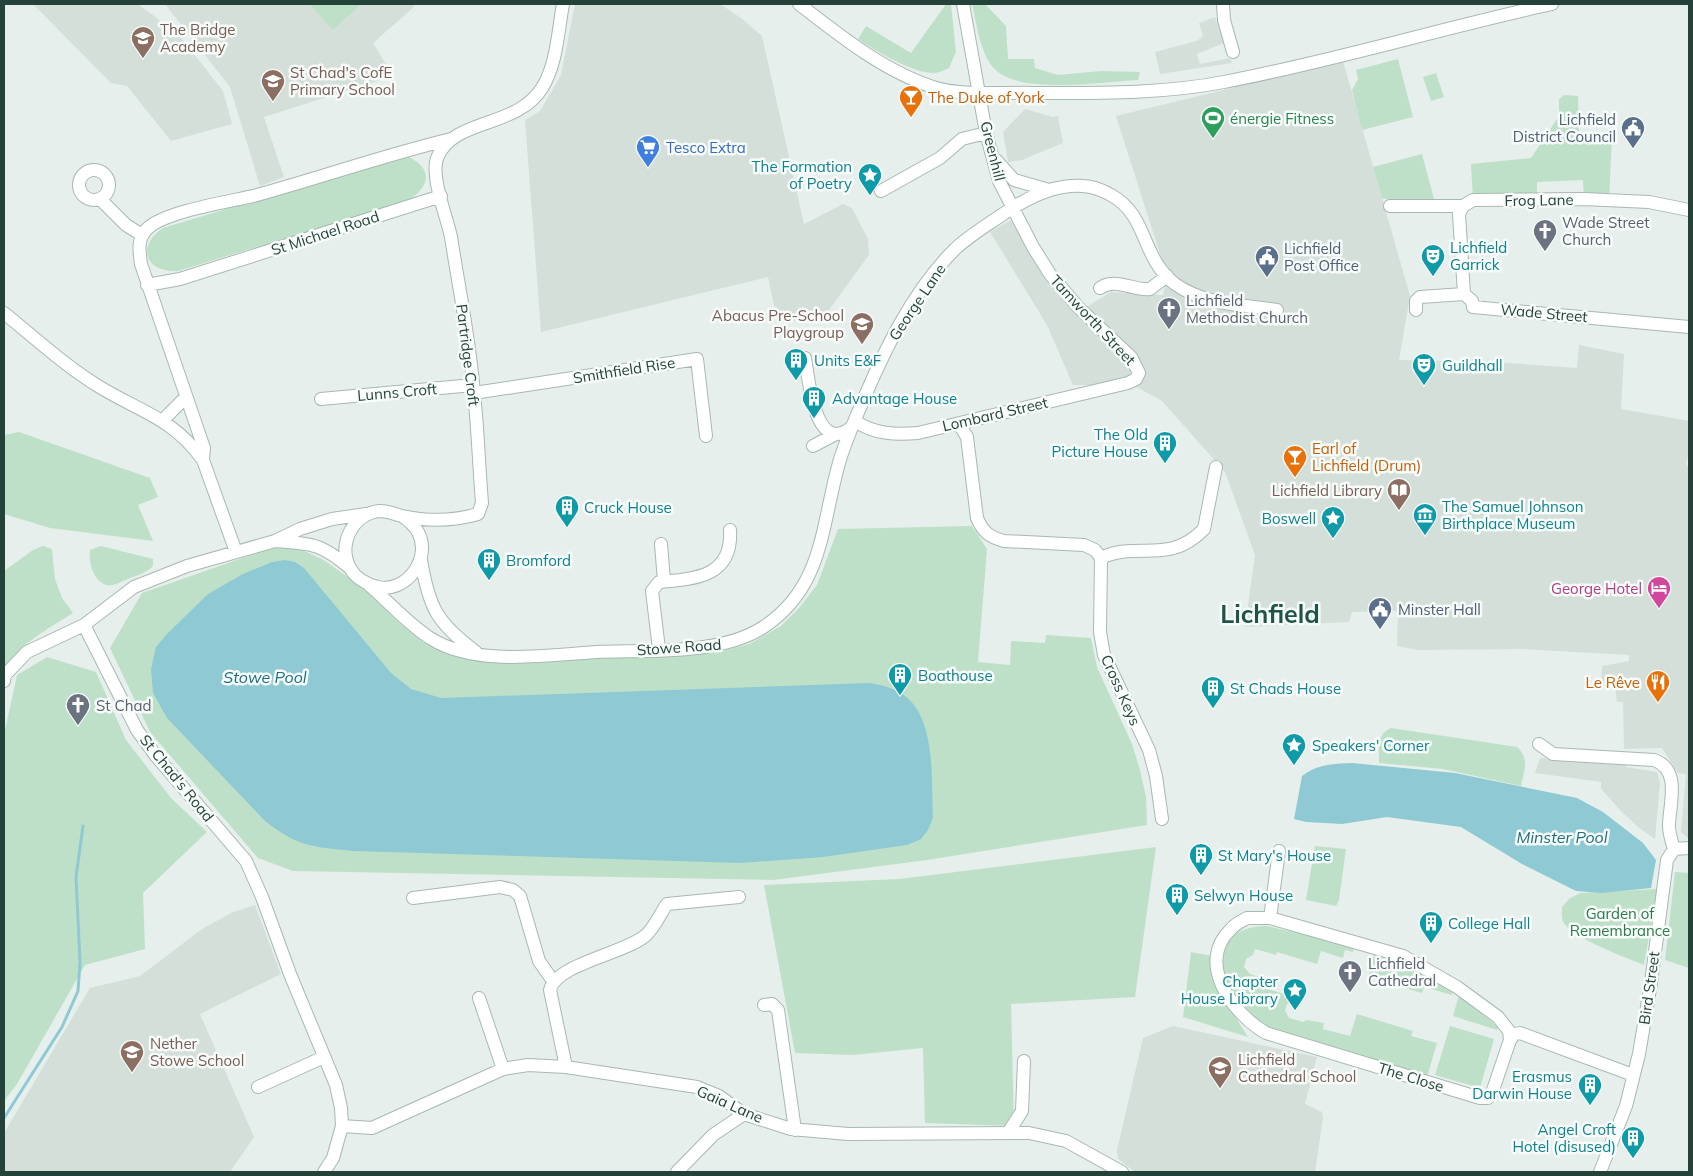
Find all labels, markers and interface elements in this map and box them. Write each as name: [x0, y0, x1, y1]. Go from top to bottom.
place label: The Bridge Academy: [160, 20, 235, 56]
school or university icon: The Bridge Academy: [130, 25, 156, 59]
place label: St Chad's CofE Primary School: [290, 63, 395, 99]
school or university icon: St Chad's CofE Primary School: [260, 68, 286, 102]
bar icon: The Duke of York: [898, 84, 924, 118]
place label: The Duke of York: [928, 88, 1045, 107]
sports icon: énergie Fitness: [1200, 105, 1226, 139]
place label: énergie Fitness: [1230, 109, 1334, 128]
place label: Lichfield District Council: [1513, 110, 1616, 146]
public building icon: Lichfield District Council: [1620, 115, 1646, 149]
street label: Greenhill: [976, 119, 1010, 183]
supermarket icon: Tesco Extra: [635, 134, 661, 168]
place label: Tesco Extra: [666, 138, 746, 157]
place label: The Formation of Poetry: [752, 157, 852, 193]
place icon: The Formation of Poetry: [857, 162, 883, 196]
street label: Frog Lane: [1504, 190, 1574, 210]
street label: St Michael Road: [269, 207, 381, 259]
place label: Wade Street Church: [1562, 213, 1649, 249]
church icon: Wade Street Church: [1532, 218, 1558, 252]
place label: Lichfield Garrick: [1450, 238, 1507, 274]
place label: Lichfield Post Office: [1284, 239, 1359, 275]
theatre icon: Lichfield Garrick: [1420, 243, 1446, 277]
public building icon: Lichfield Post Office: [1254, 244, 1280, 278]
street label: George Lane: [884, 260, 950, 344]
street label: Tamworth Street: [1046, 271, 1140, 369]
place label: Lichfield Methodist Church: [1186, 291, 1308, 327]
church icon: Lichfield Methodist Church: [1156, 296, 1182, 330]
street label: Wade Street: [1500, 300, 1588, 326]
street label: Partridge Croft: [452, 303, 484, 407]
place label: Abacus Pre-School Playgroup: [712, 306, 844, 342]
school or university icon: Abacus Pre-School Playgroup: [849, 311, 875, 345]
building icon: Units E&F: [783, 347, 809, 381]
place label: Units E&F: [814, 351, 881, 370]
theatre icon: Guildhall: [1411, 352, 1437, 386]
street label: Smithfield Rise: [572, 353, 676, 387]
place label: Guildhall: [1442, 356, 1503, 375]
street label: Lunns Croft: [356, 379, 438, 405]
building icon: Advantage House: [801, 385, 827, 419]
place label: Advantage House: [832, 389, 957, 408]
street label: Lombard Street: [940, 393, 1050, 435]
place label: The Old Picture House: [1052, 425, 1148, 461]
building icon: The Old Picture House: [1152, 430, 1178, 464]
place label: Earl of Lichfield (Drum): [1312, 439, 1421, 475]
bar icon: Earl of Lichfield (Drum): [1282, 444, 1308, 478]
library icon: Lichfield Library: [1386, 477, 1412, 511]
place label: Lichfield Library: [1272, 481, 1382, 500]
building icon: Cruck House: [554, 494, 580, 528]
place label: The Samuel Johnson Birthplace Museum: [1442, 497, 1584, 533]
place label: Cruck House: [584, 498, 672, 517]
museum icon: The Samuel Johnson Birthplace Museum: [1412, 502, 1438, 536]
place icon: Boswell: [1320, 505, 1346, 539]
place label: Boswell: [1262, 509, 1316, 528]
building icon: Bromford: [476, 547, 502, 581]
place label: Bromford: [506, 551, 571, 570]
hotel icon: George Hotel: [1646, 575, 1672, 609]
place label: George Hotel: [1551, 579, 1642, 598]
public building icon: Minster Hall: [1367, 596, 1393, 630]
district label: Lichfield: [1220, 598, 1320, 629]
place label: Minster Hall: [1398, 600, 1481, 619]
street label: Stowe Road: [636, 635, 722, 659]
street label: Cross Keys: [1097, 652, 1145, 728]
building icon: Boathouse: [887, 662, 913, 696]
place label: Boathouse: [918, 666, 993, 685]
water label: Stowe Pool: [223, 667, 307, 687]
restaurant icon: Le Rêve: [1645, 669, 1671, 703]
place label: Le Rêve: [1586, 673, 1640, 692]
building icon: St Chads House: [1200, 675, 1226, 709]
place label: St Chads House: [1230, 679, 1341, 698]
church icon: St Chad: [65, 692, 91, 726]
place label: St Chad: [96, 696, 152, 715]
street label: St Chad's Road: [136, 730, 218, 826]
place icon: Speakers' Corner: [1281, 732, 1307, 766]
place label: Speakers' Corner: [1312, 736, 1430, 755]
water label: Minster Pool: [1516, 827, 1608, 847]
building icon: St Mary's House: [1188, 842, 1214, 876]
place label: St Mary's House: [1218, 846, 1331, 865]
building icon: Selwyn House: [1164, 882, 1190, 916]
place label: Selwyn House: [1194, 886, 1293, 905]
park label: Garden of Remembrance: [1570, 904, 1670, 940]
building icon: College Hall: [1418, 910, 1444, 944]
place label: College Hall: [1448, 914, 1530, 933]
street label: Bird Street: [1634, 950, 1664, 1026]
place label: Lichfield Cathedral: [1368, 954, 1436, 990]
church icon: Lichfield Cathedral: [1337, 959, 1363, 993]
place label: Chapter House Library: [1181, 972, 1279, 1008]
place icon: Chapter House Library: [1282, 977, 1308, 1011]
place label: Nether Stowe School: [150, 1034, 244, 1070]
school or university icon: Nether Stowe School: [119, 1039, 145, 1073]
place label: Lichfield Cathedral School: [1238, 1050, 1356, 1086]
school or university icon: Lichfield Cathedral School: [1207, 1055, 1233, 1089]
street label: The Close: [1376, 1058, 1446, 1096]
place label: Erasmus Darwin House: [1472, 1067, 1572, 1103]
building icon: Erasmus Darwin House: [1577, 1072, 1603, 1106]
street label: Gaia Lane: [694, 1081, 766, 1127]
place label: Angel Croft Hotel (disused): [1513, 1120, 1616, 1156]
building icon: Angel Croft Hotel (disused): [1620, 1125, 1646, 1159]

